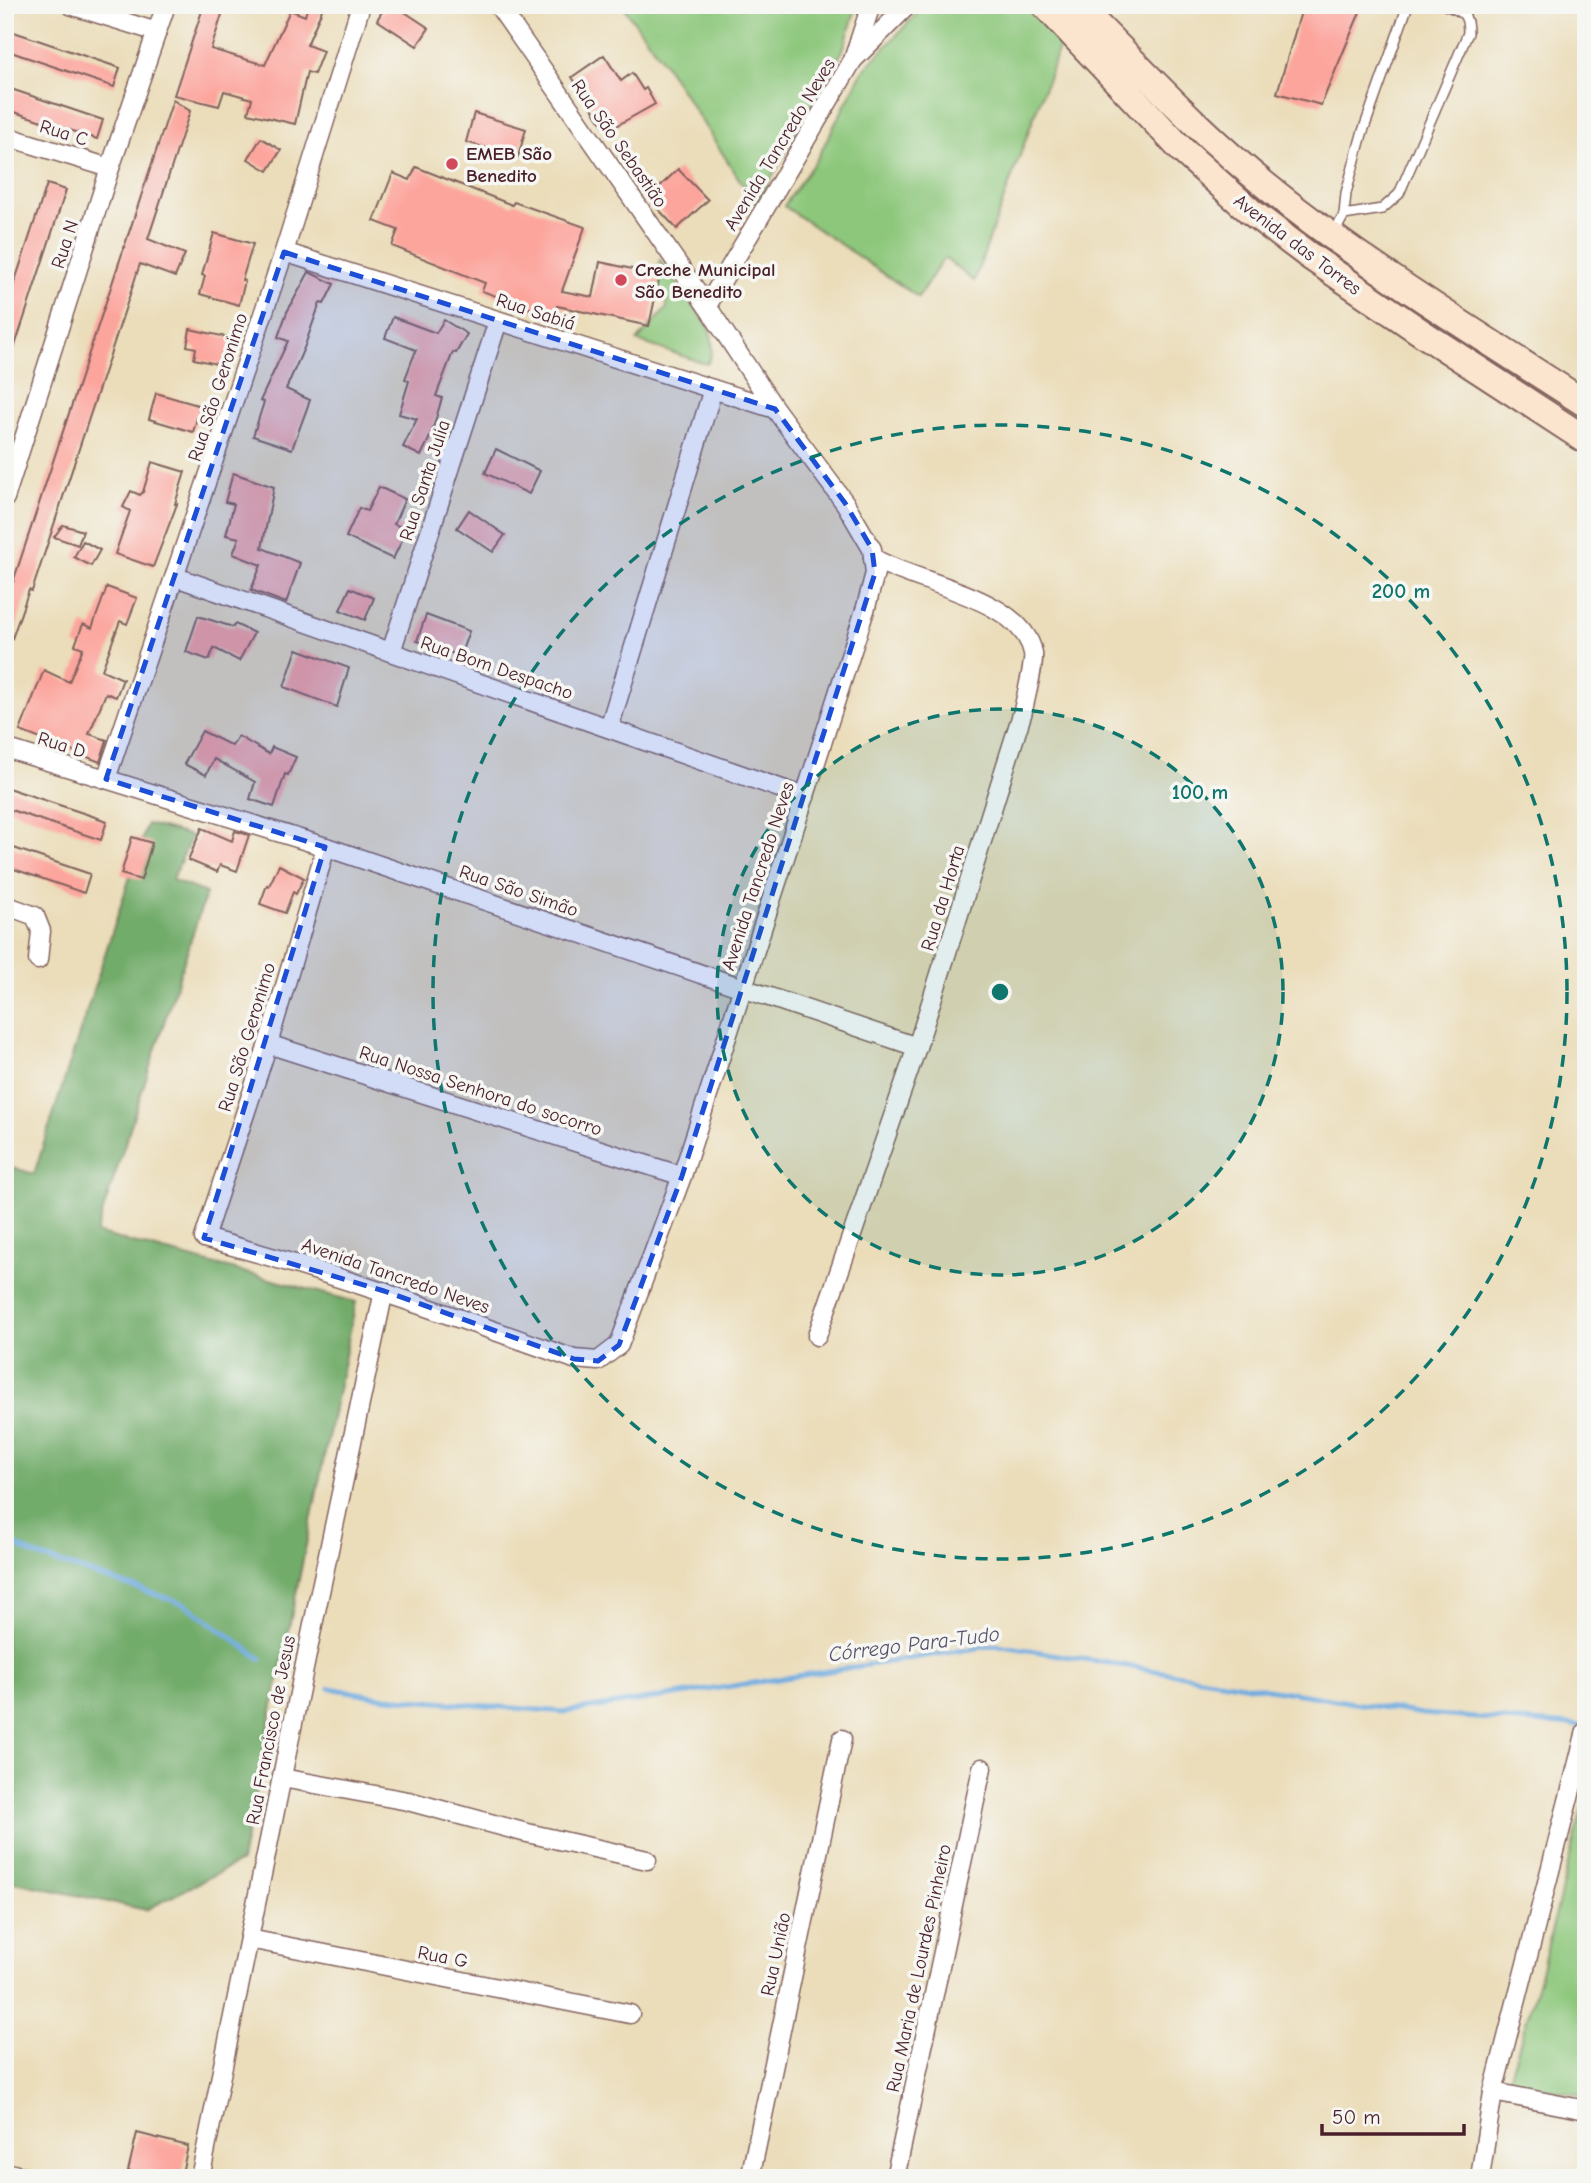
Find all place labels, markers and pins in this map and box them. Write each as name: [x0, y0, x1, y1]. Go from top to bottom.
place label: EMEB São Benedito: [466, 143, 552, 187]
marker: EMEB São Benedito: [444, 156, 460, 172]
place label: Creche Municipal São Benedito: [635, 259, 776, 303]
marker: Creche Municipal São Benedito: [613, 272, 629, 288]
centre of rings: [988, 980, 1012, 1004]

